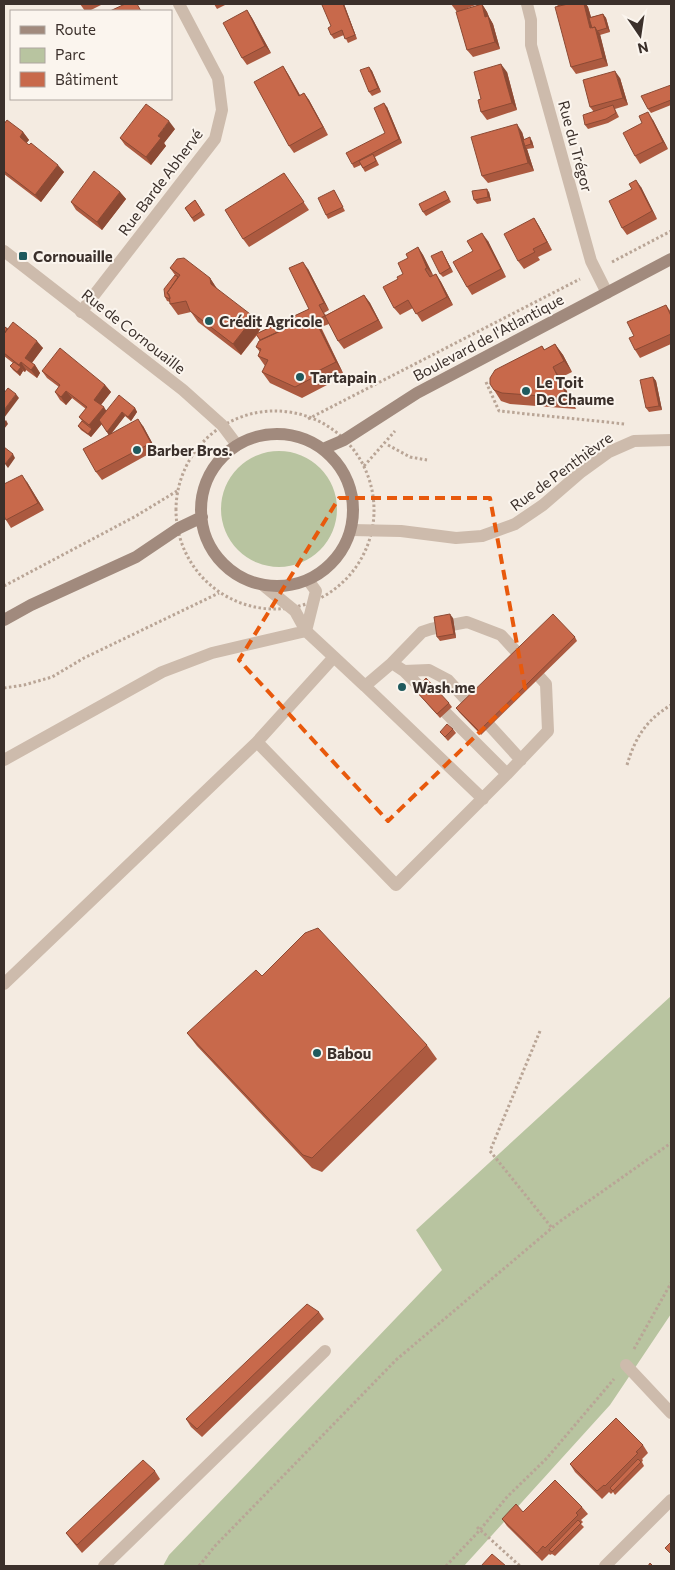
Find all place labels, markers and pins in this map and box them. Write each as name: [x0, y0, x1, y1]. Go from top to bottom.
place label: Cornouaille: [33, 247, 113, 265]
marker: Cornouaille: [17, 250, 29, 262]
place label: Crédit Agricole: [219, 312, 323, 330]
marker: Crédit Agricole: [203, 315, 215, 327]
place label: Tartapain: [310, 368, 377, 386]
marker: Tartapain: [294, 371, 306, 383]
place label: Le Toit De Chaume: [536, 373, 614, 408]
marker: Le Toit De Chaume: [520, 385, 532, 397]
place label: Barber Bros.: [147, 441, 233, 459]
marker: Barber Bros.: [131, 444, 143, 456]
place label: Wash.me: [412, 678, 475, 696]
marker: Wash.me: [396, 681, 408, 693]
place label: Babou: [327, 1044, 371, 1062]
marker: Babou: [311, 1047, 323, 1059]

